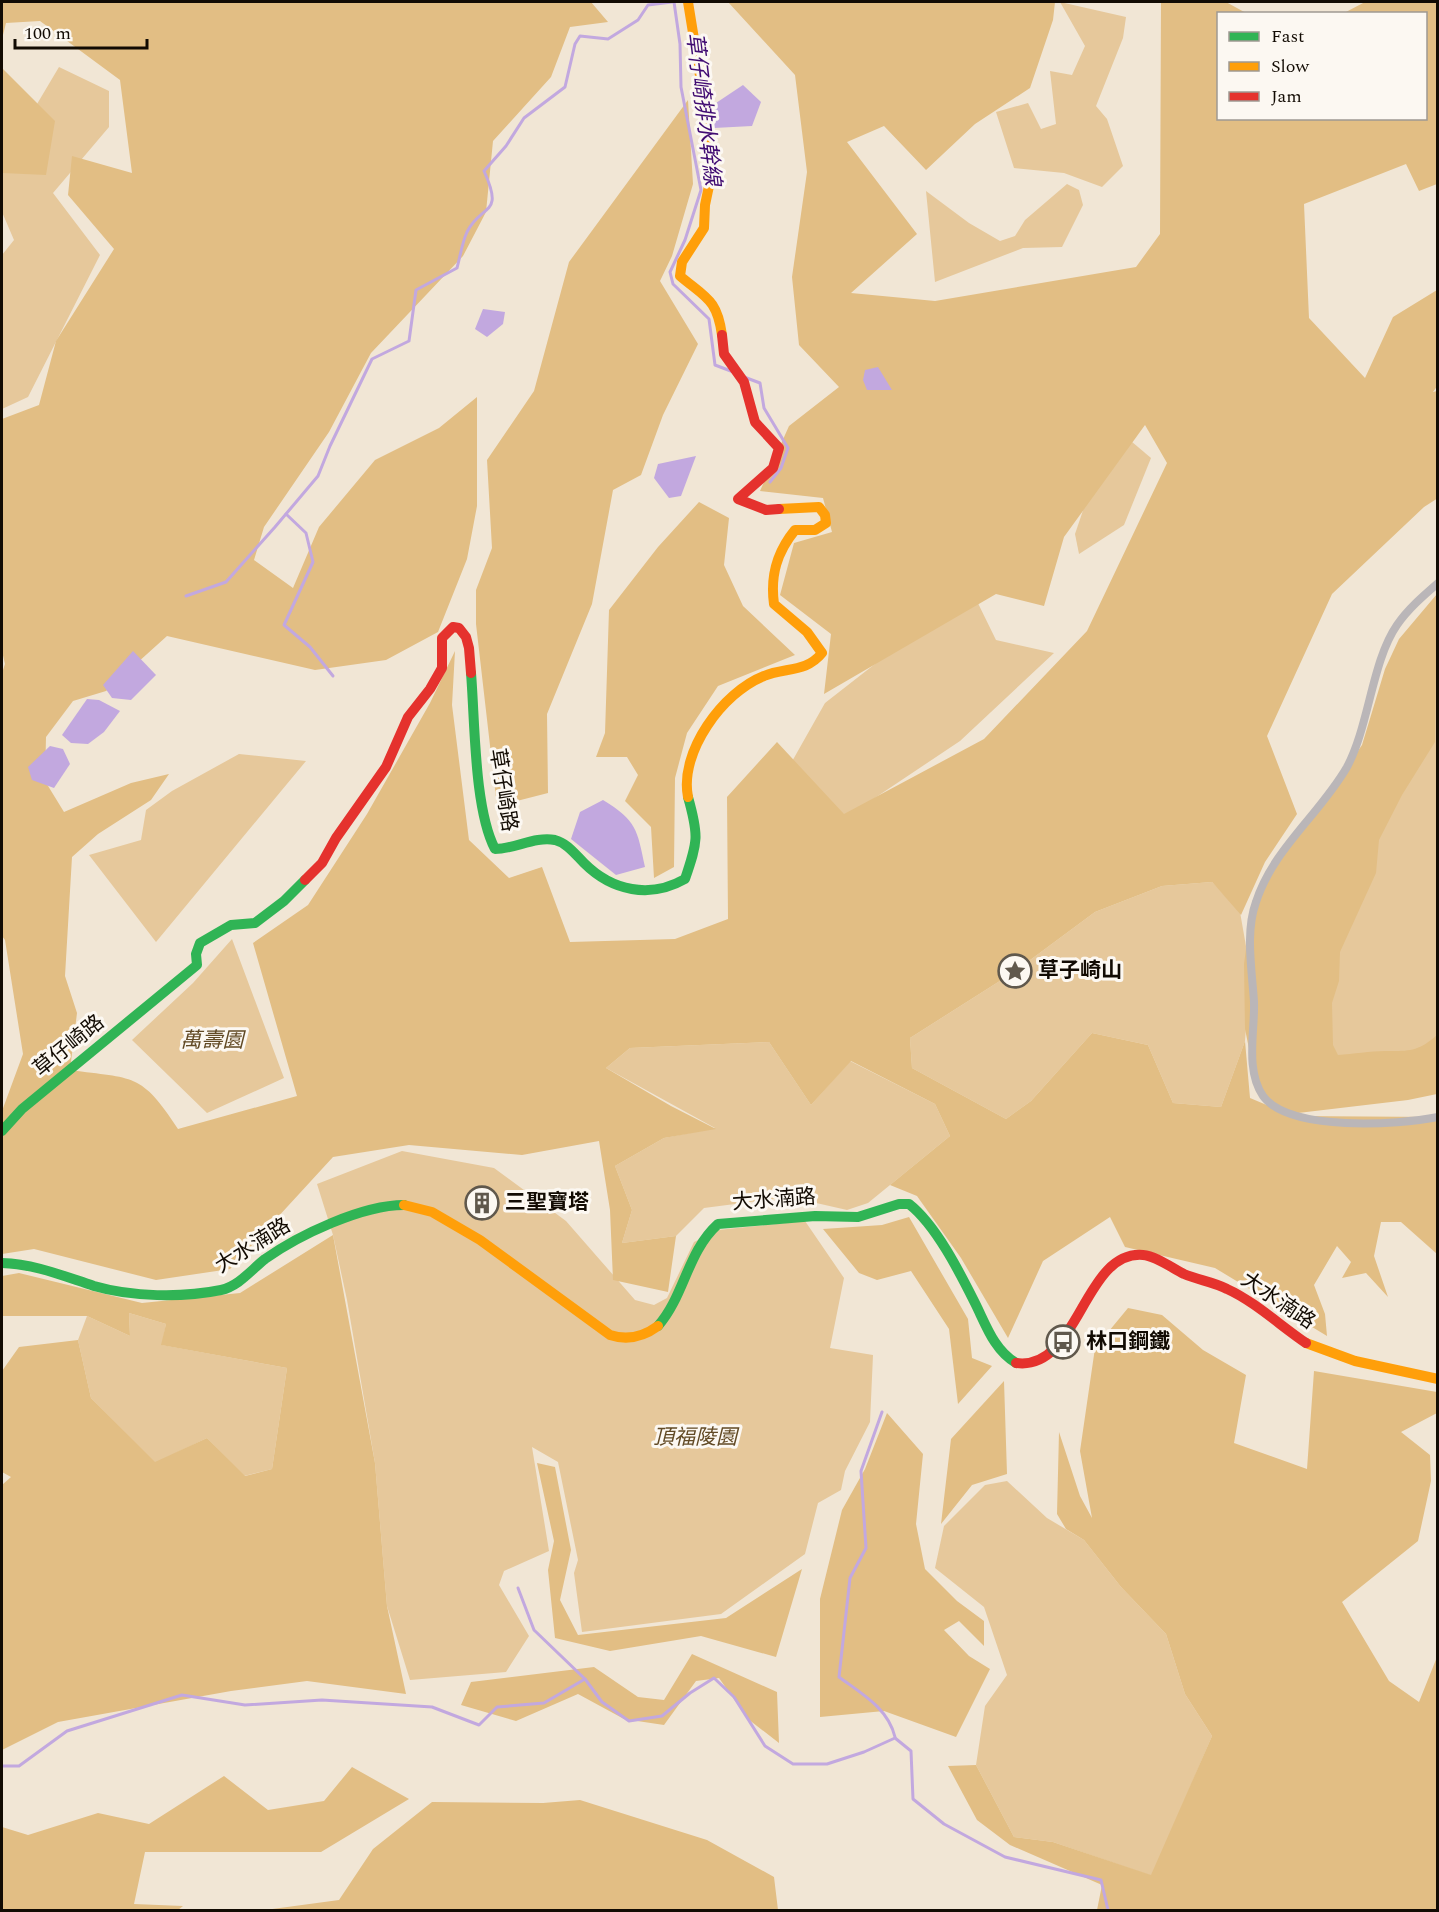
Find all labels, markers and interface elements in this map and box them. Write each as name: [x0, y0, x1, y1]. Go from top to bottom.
scale bar: [15, 12, 147, 50]
legend: [1217, 12, 1427, 120]
text: 100 m: [24, 20, 71, 47]
text: Fast: [1271, 23, 1304, 50]
water label: 草仔崎排水幹線: [677, 31, 729, 190]
text: Slow: [1271, 53, 1310, 80]
text: Jam: [1271, 83, 1302, 110]
street label: 草仔崎路: [481, 746, 525, 834]
place icon: 草子崎山: [997, 953, 1033, 989]
place label: 草子崎山: [1038, 955, 1122, 987]
street label: 草仔崎路: [26, 1007, 112, 1085]
park label: 萬壽園: [181, 1025, 246, 1057]
street label: 大水湳路: [731, 1181, 817, 1219]
building icon: 三聖寶塔: [464, 1185, 500, 1221]
place label: 三聖寶塔: [505, 1187, 589, 1219]
street label: 大水湳路: [209, 1210, 297, 1282]
street label: 大水湳路: [1234, 1264, 1322, 1338]
bus stop icon: 林口鋼鐵: [1045, 1324, 1081, 1360]
place label: 林口鋼鐵: [1086, 1326, 1170, 1358]
park label: 頂福陵園: [653, 1422, 740, 1454]

